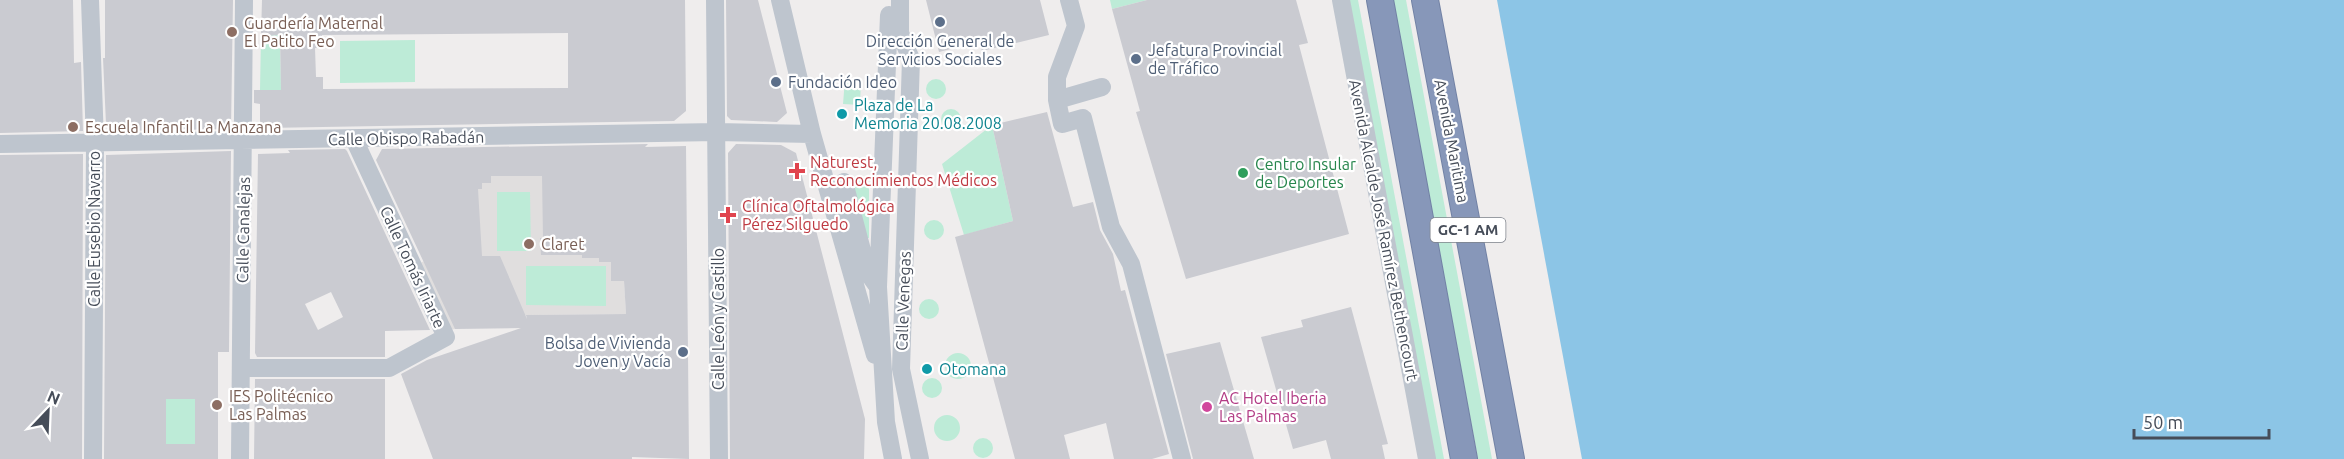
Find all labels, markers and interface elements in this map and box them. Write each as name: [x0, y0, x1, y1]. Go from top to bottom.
place label: Guardería Maternal El Patito Feo: [244, 14, 383, 50]
marker: Dirección General de Servicios Sociales: [933, 15, 947, 29]
marker: Guardería Maternal El Patito Feo: [225, 25, 239, 39]
place label: Dirección General de Servicios Sociales: [866, 32, 1014, 68]
place label: Jefatura Provincial de Tráfico: [1148, 41, 1282, 77]
marker: Jefatura Provincial de Tráfico: [1129, 52, 1143, 66]
place label: Fundación Ideo: [788, 73, 897, 91]
marker: Fundación Ideo: [769, 75, 783, 89]
street label: Avenida Alcalde José Ramírez Bethencourt: [1346, 78, 1422, 383]
street label: Avenida Maritima: [1431, 78, 1473, 204]
place label: Plaza de La Memoria 20.08.2008: [854, 96, 1002, 132]
marker: Plaza de La Memoria 20.08.2008: [835, 107, 849, 121]
place label: Escuela Infantil La Manzana: [85, 118, 281, 136]
marker: Escuela Infantil La Manzana: [66, 120, 80, 134]
street label: Calle Obispo Rabadán: [328, 128, 484, 148]
street label: Calle Eusebio Navarro: [85, 151, 103, 307]
place label: Naturest, Reconocimientos Médicos: [810, 153, 997, 189]
place label: Centro Insular de Deportes: [1255, 155, 1356, 191]
marker: Naturest, Reconocimientos Médicos: [788, 162, 806, 180]
marker: Centro Insular de Deportes: [1236, 166, 1250, 180]
street label: Calle Canalejas: [233, 177, 253, 283]
place label: Clínica Oftalmológica Pérez Silguedo: [742, 197, 895, 233]
street label: Calle Tomás Iriarte: [377, 203, 449, 331]
marker: Clínica Oftalmológica Pérez Silguedo: [719, 206, 737, 224]
road number: GC-1 AM: [1430, 218, 1506, 242]
place label: Claret: [541, 235, 585, 253]
marker: Claret: [522, 237, 536, 251]
street label: Calle León y Castillo: [709, 248, 727, 390]
street label: Calle Venegas: [892, 251, 914, 351]
place label: Bolsa de Vivienda Joven y Vacía: [545, 334, 671, 370]
marker: Bolsa de Vivienda Joven y Vacía: [676, 345, 690, 359]
place label: Otomana: [939, 360, 1006, 378]
marker: Otomana: [920, 362, 934, 376]
north arrow: [18, 381, 78, 441]
text: N: [45, 387, 63, 408]
place label: IES Politécnico Las Palmas: [229, 387, 333, 423]
place label: AC Hotel Iberia Las Palmas: [1219, 389, 1327, 425]
marker: IES Politécnico Las Palmas: [210, 398, 224, 412]
marker: AC Hotel Iberia Las Palmas: [1200, 400, 1214, 414]
scale bar: [2134, 402, 2269, 440]
text: 50 m: [2143, 412, 2183, 432]

